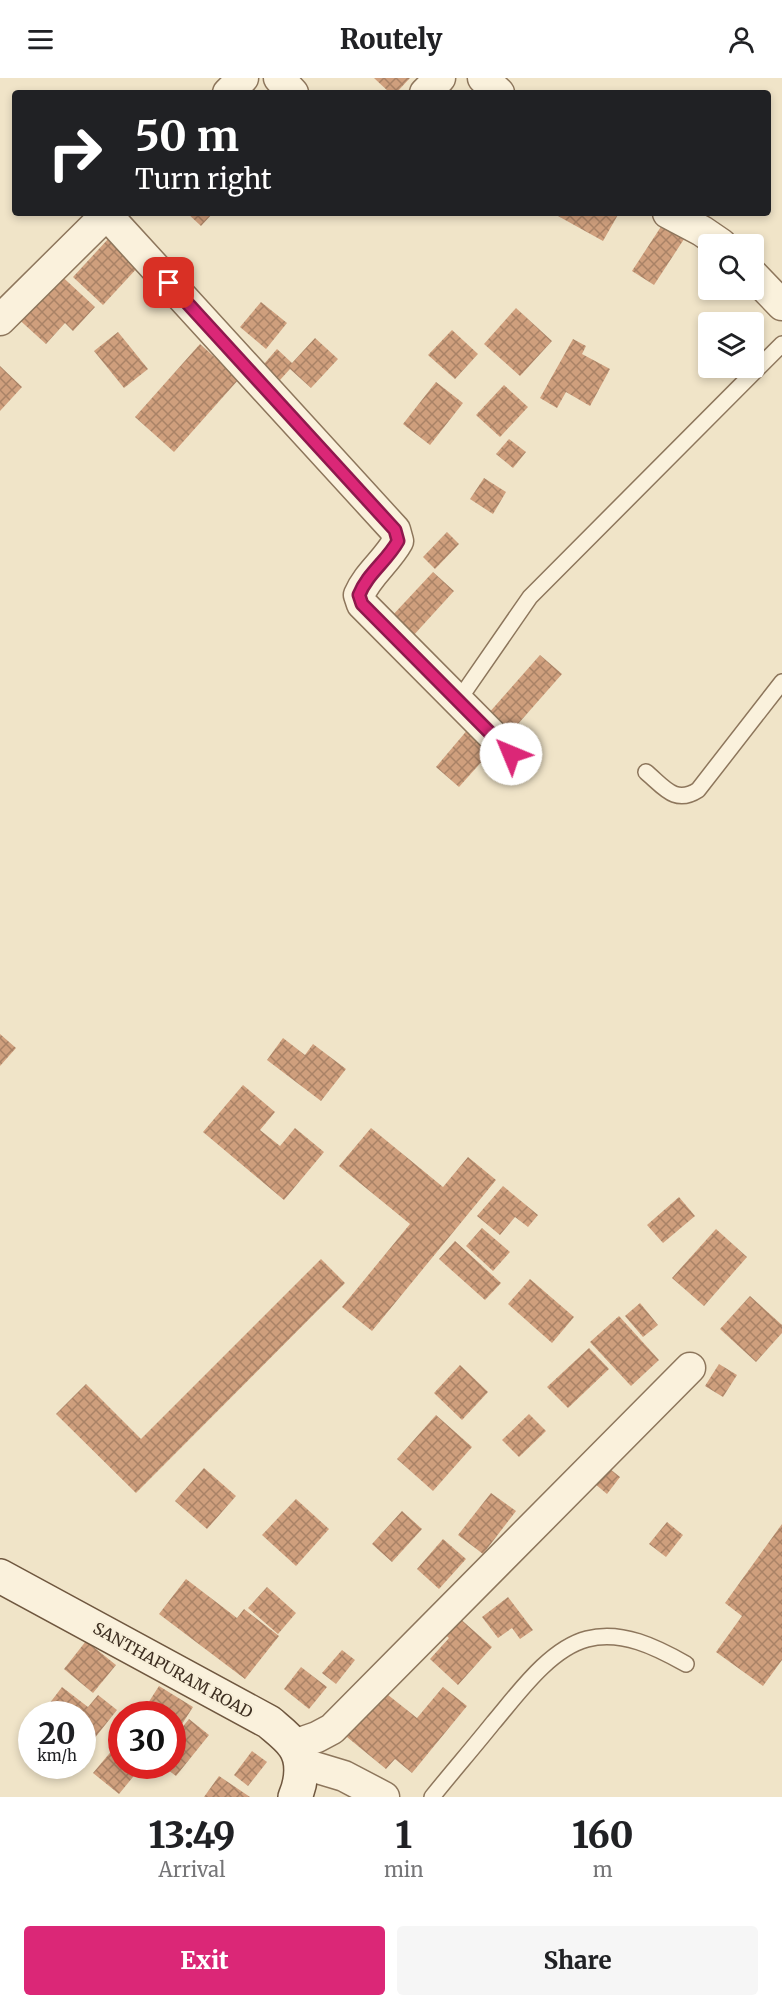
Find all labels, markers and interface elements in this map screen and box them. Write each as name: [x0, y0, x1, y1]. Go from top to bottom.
text: Routely: [340, 22, 442, 56]
icon: menu: [24, 23, 57, 56]
icon: person: [725, 23, 758, 56]
text: 50 m: [135, 110, 239, 162]
icon: right: [36, 114, 114, 192]
text: Turn right: [135, 162, 272, 196]
map controls: [698, 234, 764, 378]
button: search: [698, 234, 764, 300]
pin: [143, 257, 194, 308]
icon: arrive: [152, 266, 185, 299]
button: layers: [698, 312, 764, 378]
position arrow: [479, 722, 543, 786]
street label: SANTHAPURAM ROAD: [90, 1618, 256, 1722]
speed limit sign: 30: [108, 1701, 186, 1779]
text: 20: [38, 1714, 76, 1752]
text: km/h: [37, 1746, 77, 1765]
text: 13:49: [148, 1813, 235, 1858]
text: 1: [395, 1813, 412, 1858]
text: 160: [572, 1813, 634, 1858]
text: Arrival: [159, 1857, 225, 1882]
text: min: [384, 1857, 423, 1882]
text: m: [593, 1857, 613, 1882]
button: Exit: [24, 1926, 385, 1995]
button: Share: [397, 1926, 758, 1995]

